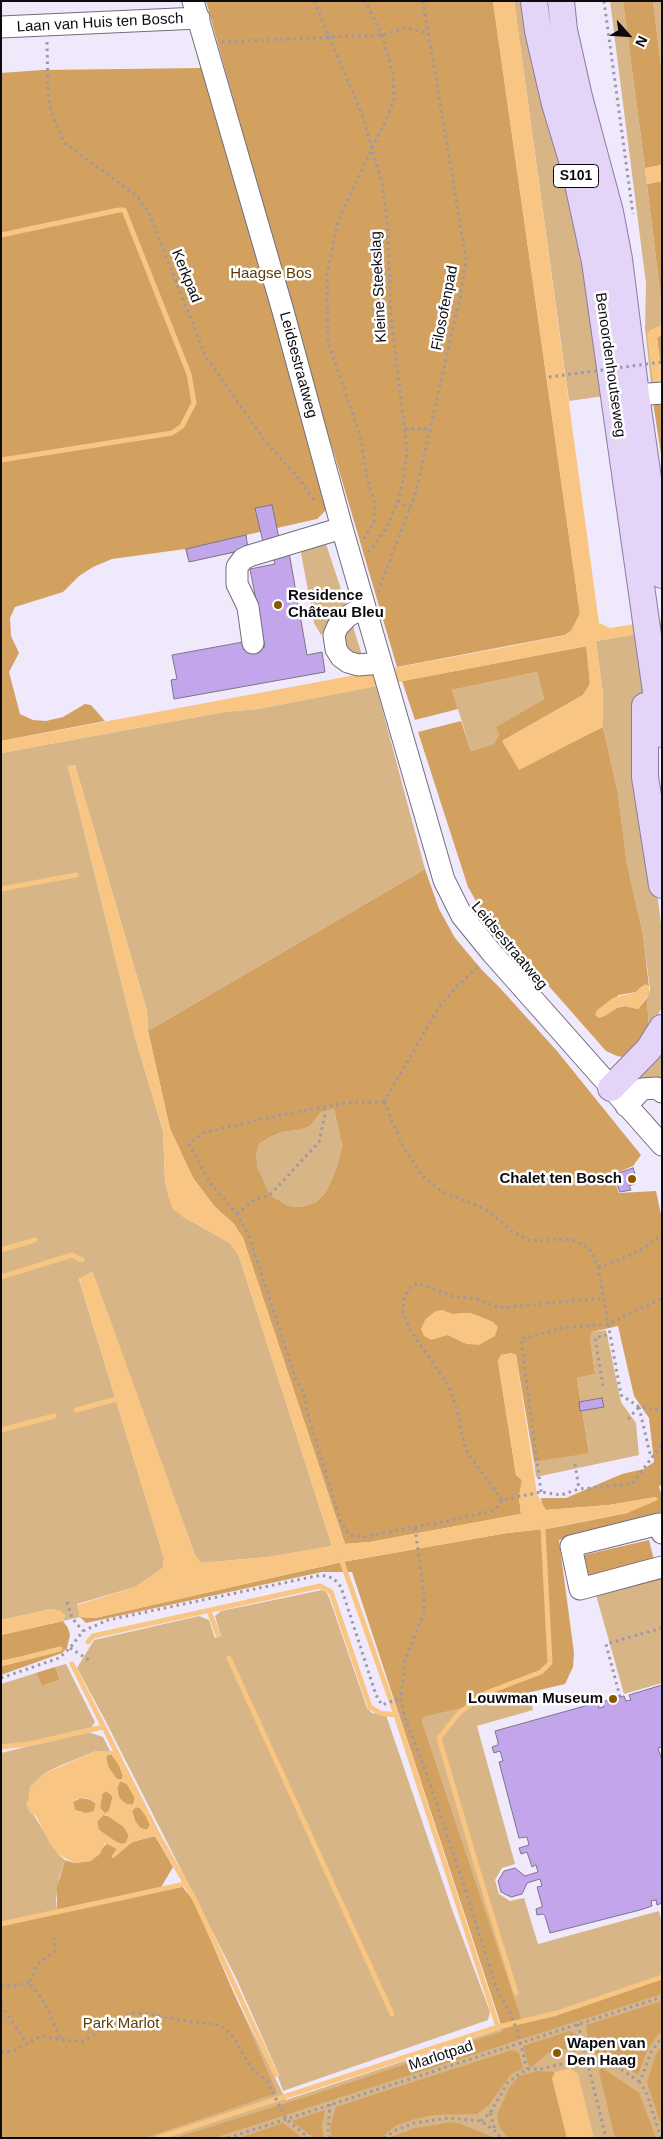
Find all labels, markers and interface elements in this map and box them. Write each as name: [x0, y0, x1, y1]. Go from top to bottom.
street label: Laan van Huis ten Bosch: [16, 10, 184, 36]
north arrow: [603, 10, 653, 60]
text: N: [632, 34, 651, 50]
road number: S101: [554, 165, 598, 188]
street label: Kleine Steekslag: [367, 231, 391, 343]
street label: Kerkpad: [167, 247, 205, 305]
street label: Filosofenpad: [428, 264, 462, 352]
park label: Haagse Bos: [230, 265, 312, 283]
street label: Benoordenhoutseweg: [591, 291, 629, 439]
street label: Leidsestraatweg: [275, 310, 321, 420]
place label: Residence Château Bleu: [288, 587, 384, 622]
marker: Residence Château Bleu: [272, 599, 284, 611]
street label: Leidsestraatweg: [467, 898, 551, 994]
place label: Chalet ten Bosch: [499, 1170, 622, 1188]
marker: Chalet ten Bosch: [626, 1173, 638, 1185]
place label: Louwman Museum: [468, 1690, 603, 1708]
marker: Louwman Museum: [607, 1693, 619, 1705]
park label: Park Marlot: [83, 2015, 159, 2033]
place label: Wapen van Den Haag: [567, 2035, 646, 2070]
street label: Marlotpad: [407, 2037, 475, 2075]
marker: Wapen van Den Haag: [551, 2047, 563, 2059]

